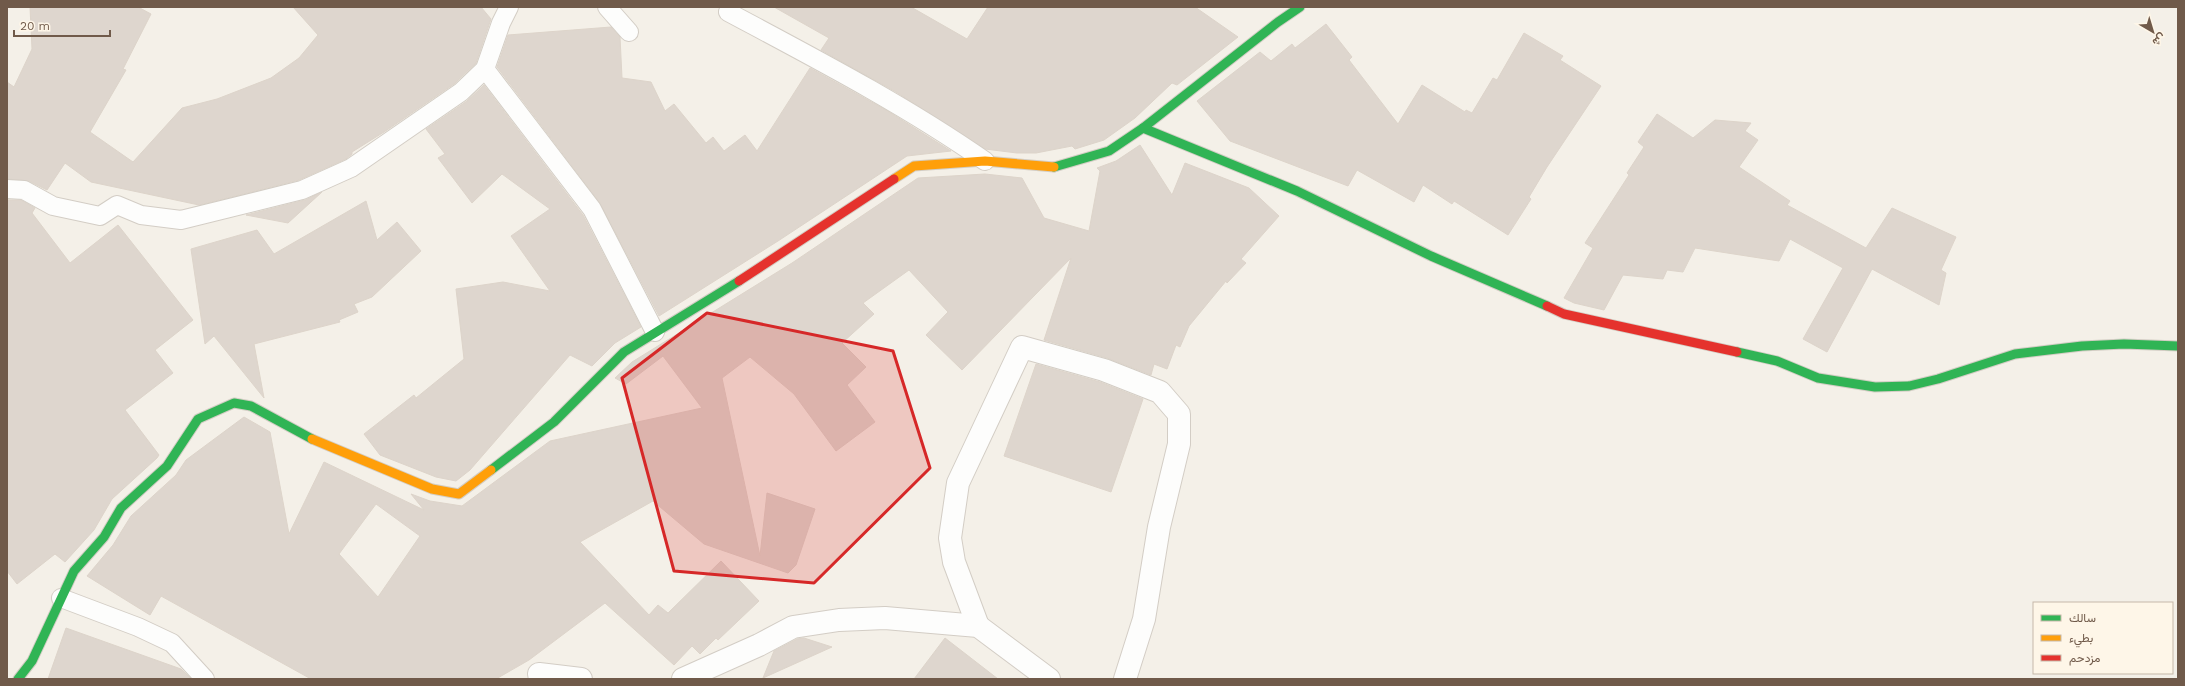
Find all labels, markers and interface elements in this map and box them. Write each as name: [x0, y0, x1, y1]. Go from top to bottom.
scale bar: [14, 12, 110, 38]
north arrow: [2133, 12, 2173, 52]
text: 20 m: [20, 19, 50, 33]
text: ش: [2150, 30, 2168, 49]
legend: [2033, 602, 2173, 674]
text: سالك: [2069, 611, 2096, 625]
text: بطيء: [2069, 631, 2093, 648]
text: مزدحم: [2069, 651, 2100, 666]

